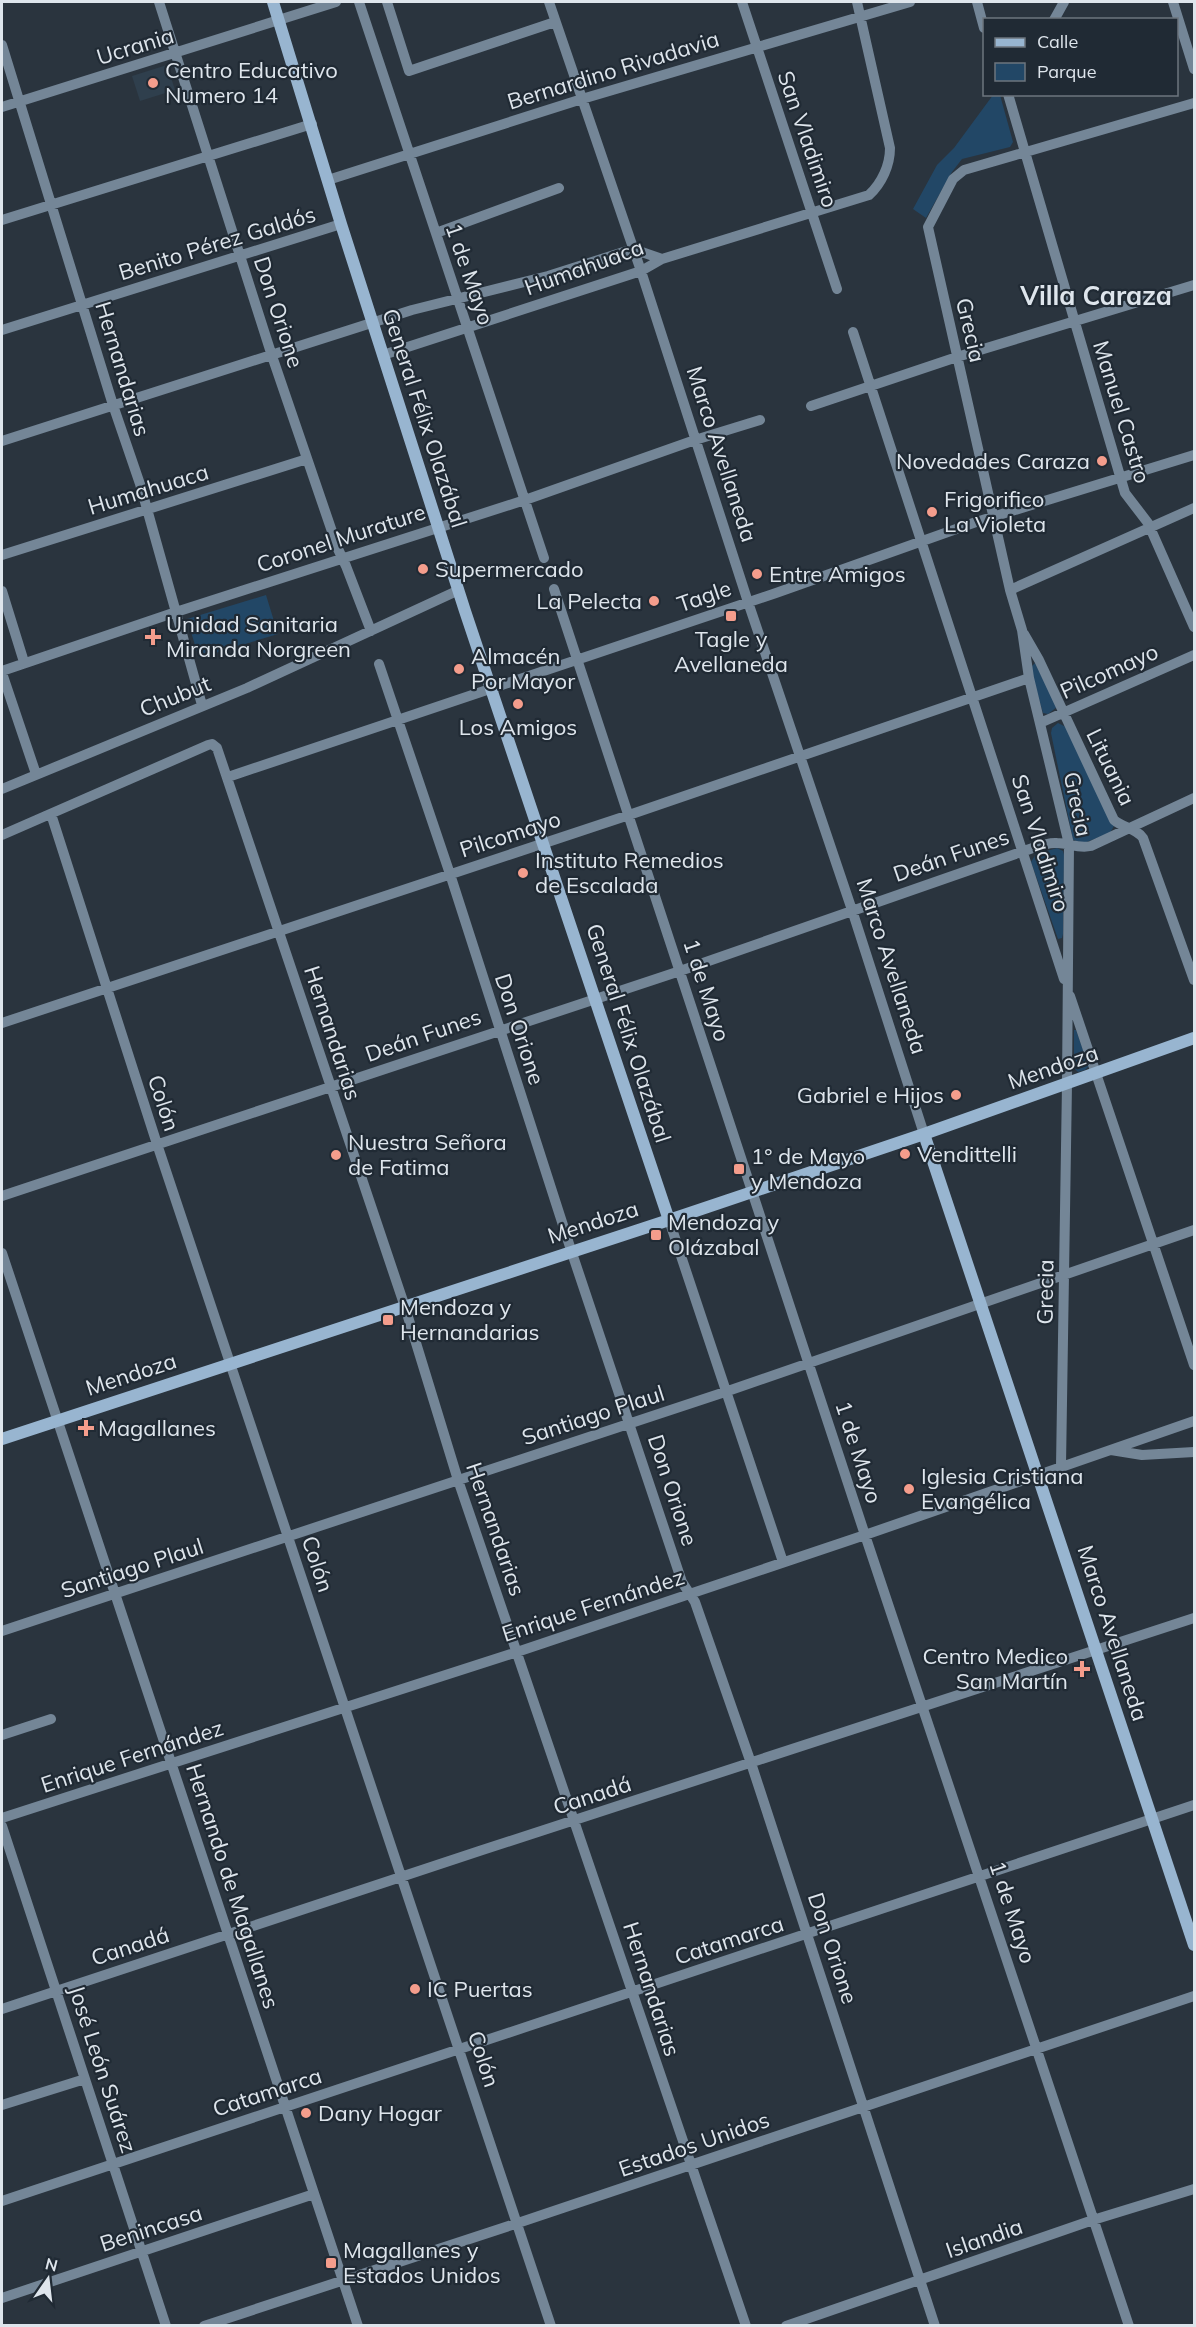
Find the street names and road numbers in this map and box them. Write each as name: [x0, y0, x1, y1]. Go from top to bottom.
street label: Ucrania: [93, 21, 177, 71]
street label: Bernardino Rivadavia: [504, 24, 722, 116]
street label: San Vladimiro: [772, 67, 844, 211]
street label: Benito Pérez Galdós: [115, 200, 319, 286]
street label: 1 de Mayo: [440, 219, 500, 329]
street label: Humahuaca: [521, 232, 647, 302]
street label: Don Orione: [248, 253, 310, 371]
street label: Grecia: [950, 295, 992, 365]
street label: Hernandarias: [89, 298, 157, 440]
street label: General Félix Olazábal: [376, 305, 474, 531]
street label: Manuel Castro: [1087, 337, 1157, 487]
street label: Marco Avellaneda: [680, 363, 764, 545]
street label: Humahuaca: [84, 457, 212, 521]
street label: Coronel Murature: [253, 497, 429, 579]
street label: Tagle: [673, 574, 735, 618]
street label: Pilcomayo: [1056, 637, 1162, 705]
street label: Chubut: [135, 669, 215, 723]
street label: Lituania: [1080, 724, 1142, 810]
street label: Grecia: [1058, 769, 1098, 839]
street label: San Vladimiro: [1006, 771, 1076, 915]
street label: Pilcomayo: [456, 805, 564, 863]
street label: Deán Funes: [889, 822, 1013, 888]
street label: Marco Avellaneda: [850, 875, 934, 1057]
street label: General Félix Olazábal: [580, 920, 678, 1146]
street label: 1 de Mayo: [677, 935, 737, 1045]
street label: Hernandarias: [298, 962, 368, 1104]
street label: Don Orione: [489, 970, 551, 1088]
street label: Deán Funes: [361, 1002, 485, 1068]
street label: Mendoza: [1004, 1038, 1102, 1096]
street label: Colón: [142, 1071, 186, 1135]
street label: Mendoza: [544, 1194, 642, 1250]
street label: Grecia: [1030, 1259, 1060, 1325]
street label: Mendoza: [82, 1346, 180, 1402]
street label: Santiago Plaul: [518, 1379, 668, 1451]
street label: 1 de Mayo: [829, 1397, 889, 1507]
street label: Don Orione: [642, 1431, 704, 1549]
street label: Hernandarias: [460, 1458, 532, 1600]
street label: Santiago Plaul: [57, 1532, 207, 1604]
street label: Colón: [296, 1532, 340, 1596]
street label: Marco Avellaneda: [1071, 1542, 1155, 1724]
street label: Enrique Fernández: [498, 1562, 688, 1648]
street label: Enrique Fernández: [37, 1713, 227, 1799]
street label: Hernando de Magallanes: [180, 1760, 286, 2012]
street label: Canadá: [549, 1769, 635, 1821]
street label: 1 de Mayo: [983, 1857, 1043, 1967]
street label: Don Orione: [802, 1889, 864, 2007]
street label: Catamarca: [671, 1909, 787, 1971]
street label: Hernandarias: [617, 1918, 687, 2060]
street label: Canadá: [87, 1920, 173, 1972]
street label: José León Suárez: [63, 1982, 143, 2156]
street label: Colón: [462, 2027, 506, 2091]
street label: Catamarca: [209, 2061, 325, 2123]
street label: Estados Unidos: [615, 2105, 773, 2183]
street label: Benincasa: [96, 2198, 206, 2258]
street label: Islandia: [942, 2212, 1026, 2264]

